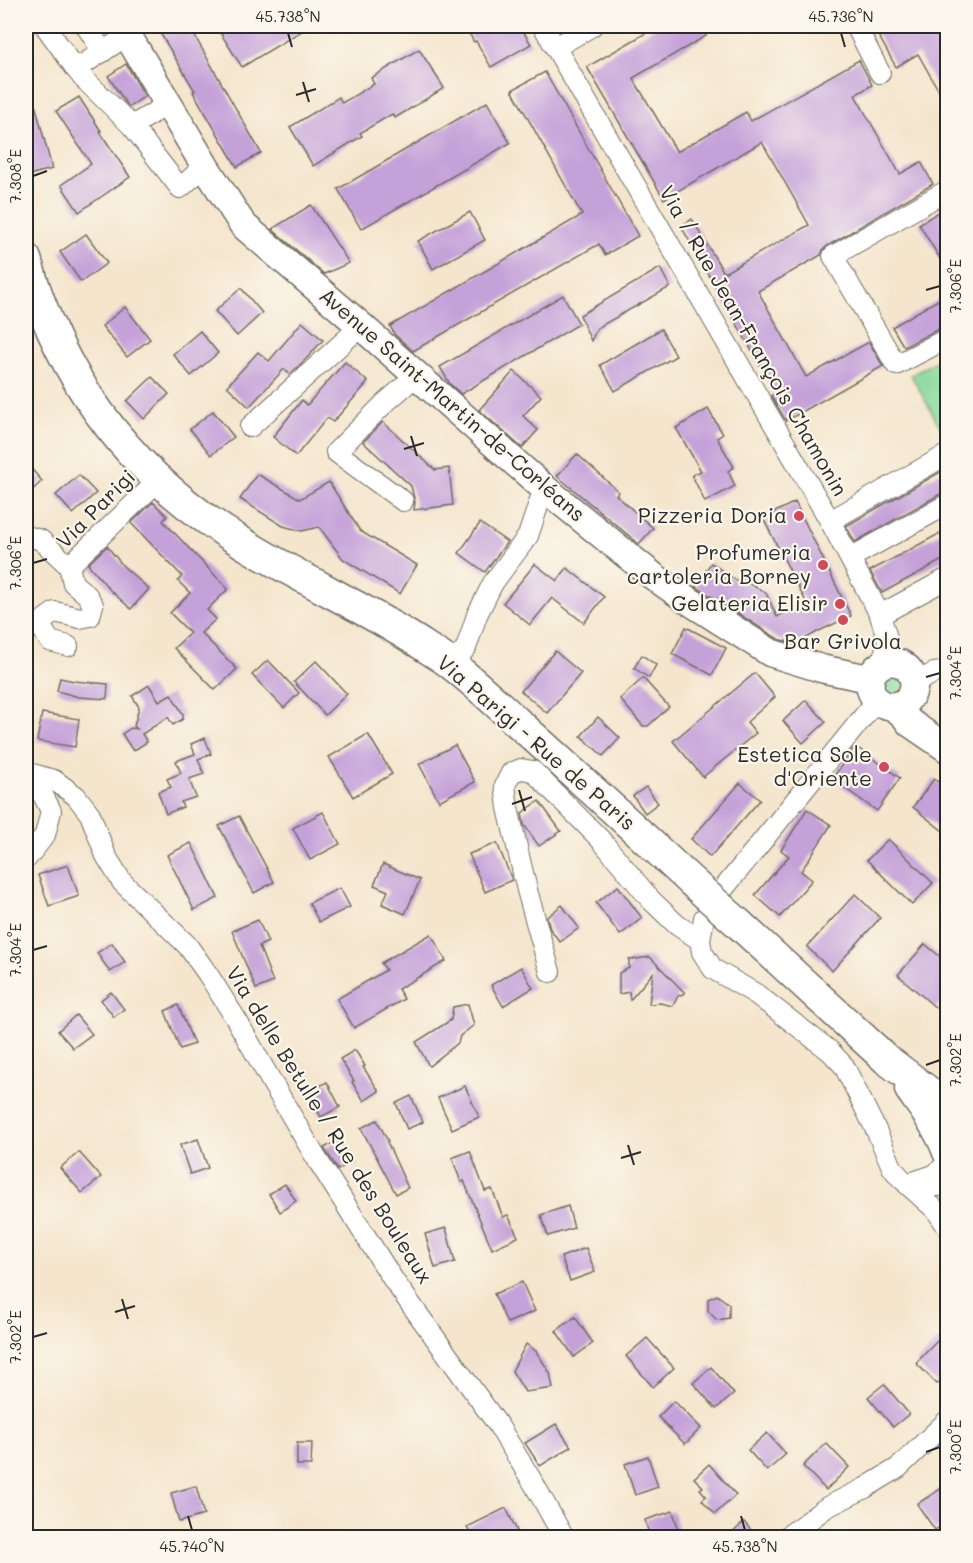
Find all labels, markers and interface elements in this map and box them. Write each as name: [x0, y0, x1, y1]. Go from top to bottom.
text: 45.738°N: [255, 6, 321, 26]
text: 45.736°N: [808, 6, 874, 26]
text: 7.308°E: [5, 148, 25, 203]
street label: Via / Rue Jean-François Chamonin: [654, 180, 855, 500]
text: 7.306°E: [945, 258, 965, 313]
street label: Avenue Saint-Martin-de-Corléans: [315, 281, 591, 527]
street label: Via Parigi: [50, 463, 140, 553]
place label: Pizzeria Doria: [638, 501, 787, 528]
marker: Pizzeria Doria: [792, 509, 806, 523]
text: 7.306°E: [5, 535, 25, 590]
place label: Profumeria cartoleria Borney: [627, 538, 811, 589]
marker: Profumeria cartoleria Borney: [816, 558, 830, 572]
place label: Gelateria Elisir: [671, 589, 828, 616]
marker: Gelateria Elisir: [833, 597, 847, 611]
marker: Bar Grivola: [836, 613, 850, 627]
place label: Bar Grivola: [784, 627, 902, 654]
text: 7.304°E: [945, 646, 965, 700]
street label: Via Parigi - Rue de Paris: [432, 648, 642, 835]
place label: Estetica Sole d'Oriente: [737, 740, 872, 791]
marker: Estetica Sole d'Oriente: [877, 760, 891, 774]
text: 7.304°E: [5, 923, 25, 977]
street label: Via delle Betulle / Rue des Bouleaux: [221, 960, 440, 1288]
text: 7.302°E: [945, 1033, 965, 1087]
text: 7.302°E: [5, 1310, 25, 1364]
text: 7.300°E: [945, 1419, 965, 1474]
text: 45.740°N: [159, 1536, 225, 1556]
text: 45.738°N: [712, 1536, 778, 1556]

